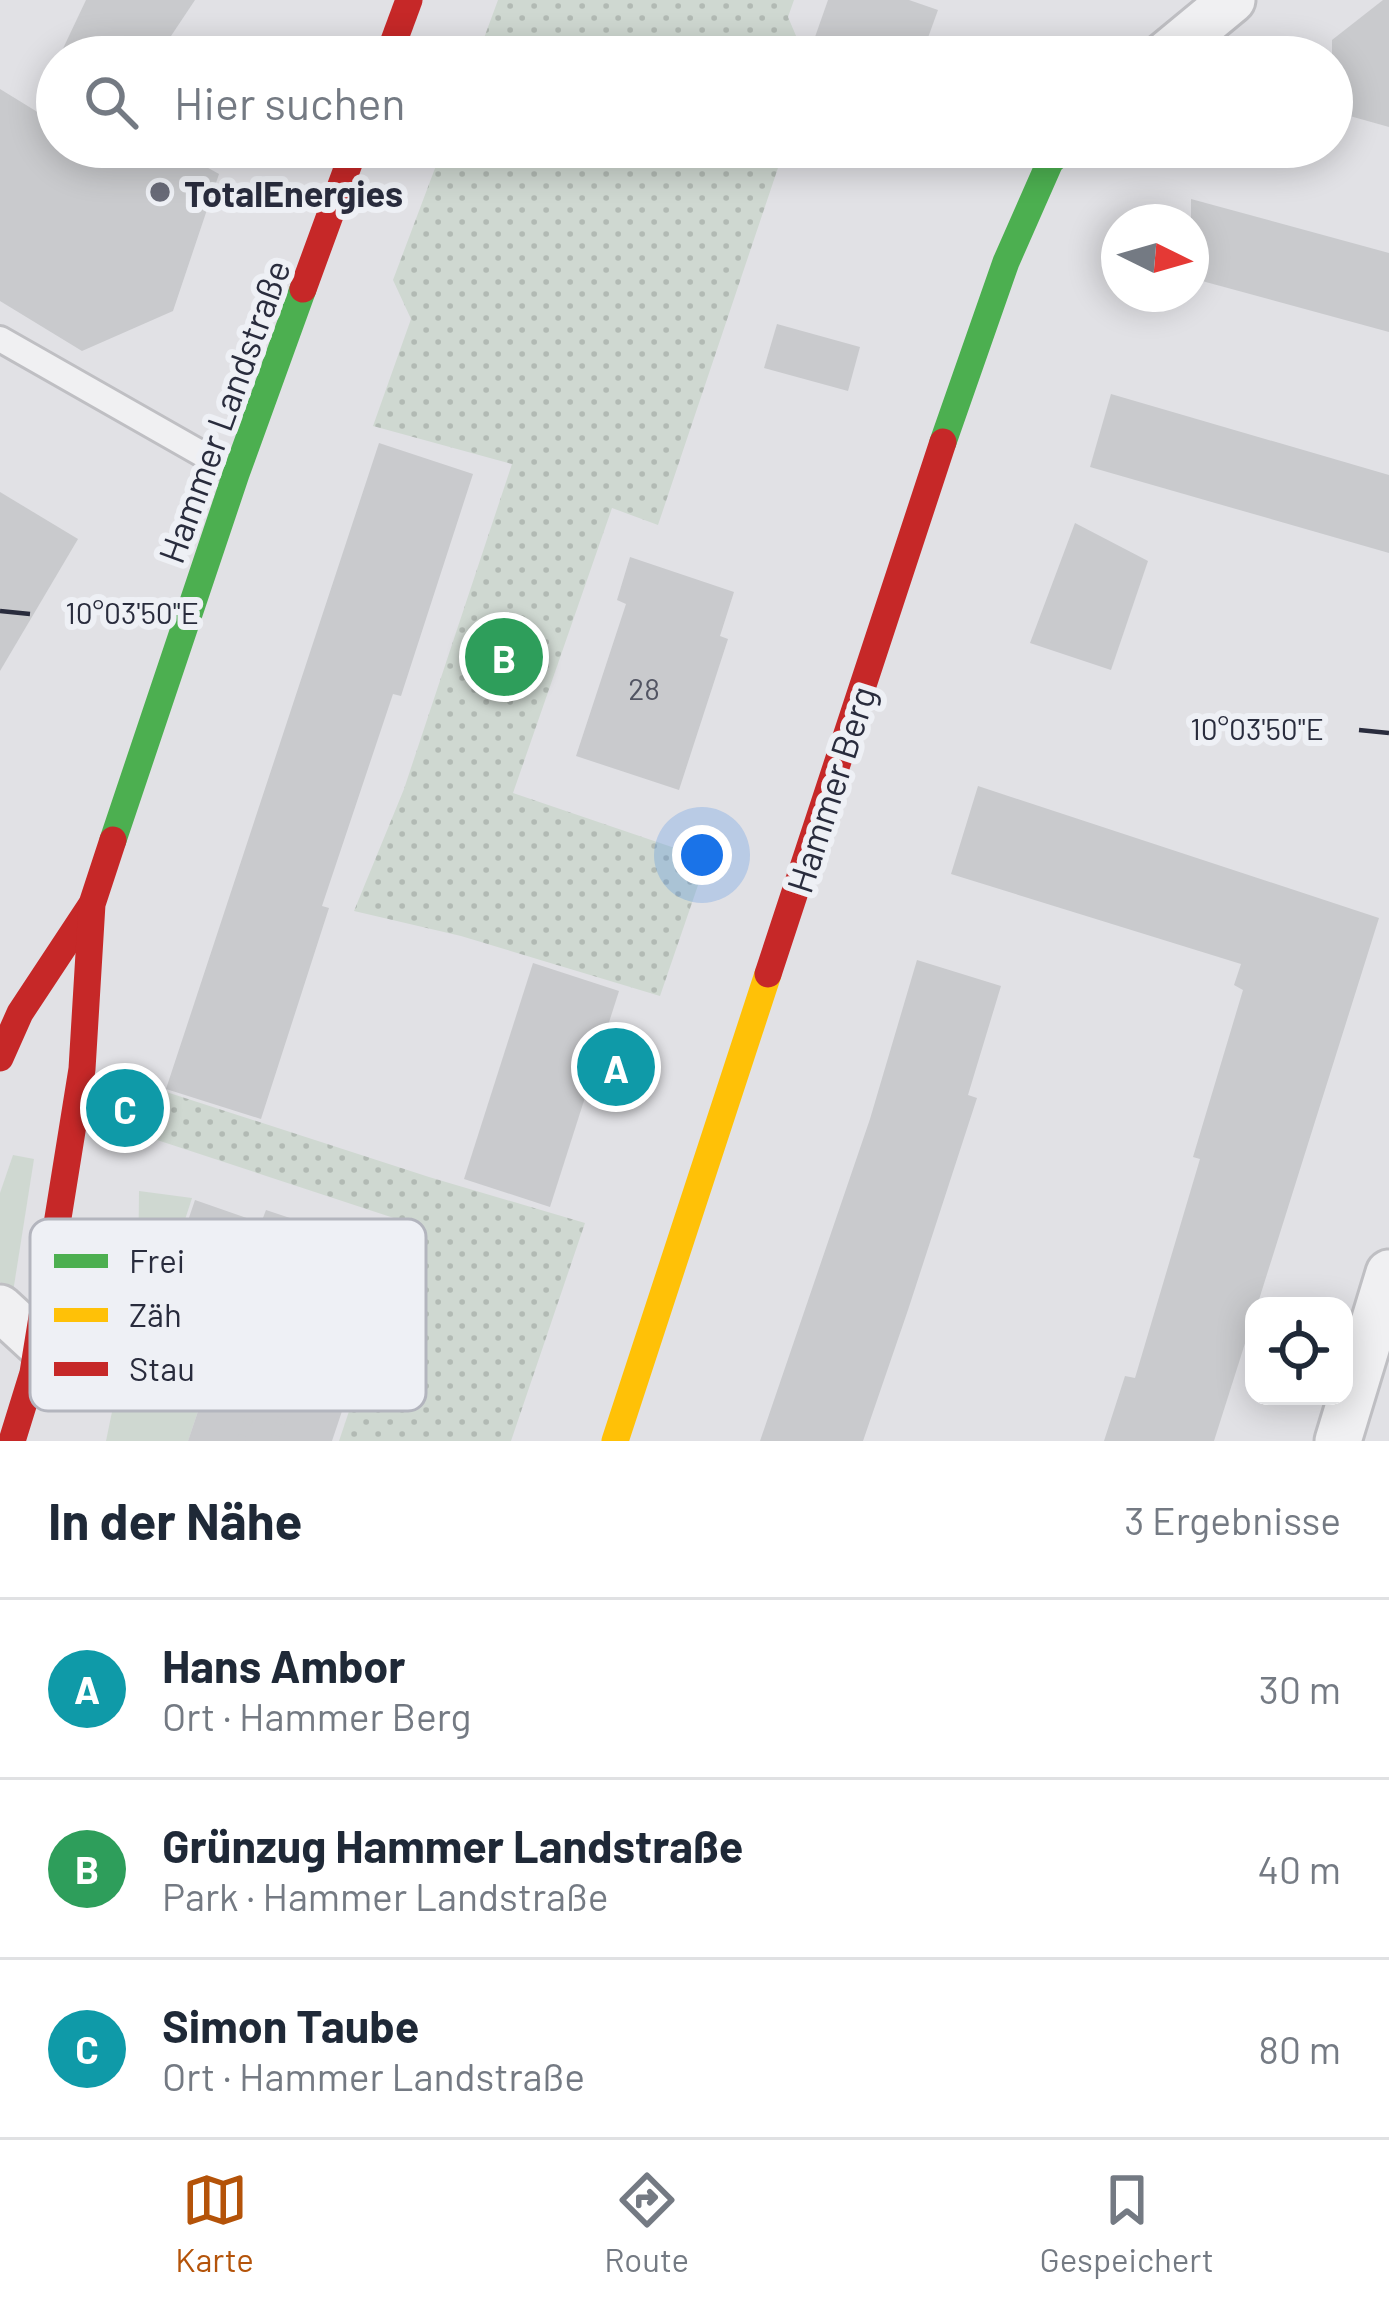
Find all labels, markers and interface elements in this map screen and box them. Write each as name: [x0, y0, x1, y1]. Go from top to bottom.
search box: [36, 36, 1353, 168]
icon: search: [78, 69, 144, 135]
text: Hier suchen: [174, 75, 406, 129]
place label: TotalEnergies: [184, 171, 403, 214]
marker: TotalEnergies: [147, 179, 173, 205]
north arrow: [1101, 204, 1209, 312]
street label: Hammer Landstraße: [148, 254, 298, 568]
text: 10°03'50"E: [65, 594, 199, 630]
pin: B: [465, 612, 543, 702]
house number: 28: [628, 670, 660, 706]
street label: Hammer Berg: [776, 680, 884, 898]
text: 10°03'50"E: [1190, 710, 1324, 746]
your location: [672, 825, 732, 885]
pin: A: [577, 1022, 655, 1112]
pin: C: [86, 1063, 164, 1153]
legend: [30, 1219, 426, 1411]
text: Frei: [129, 1240, 185, 1280]
text: Zäh: [129, 1294, 182, 1334]
map controls: [1245, 1297, 1353, 1405]
button: locate: [1245, 1297, 1353, 1405]
text: Stau: [129, 1348, 195, 1388]
text: In der Nähe: [48, 1489, 302, 1550]
text: 3 Ergebnisse: [1124, 1496, 1341, 1543]
text: Hans Ambor: [162, 1638, 406, 1692]
text: A: [74, 1665, 100, 1712]
text: 30 m: [1259, 1665, 1341, 1712]
text: Ort · Hammer Berg: [162, 1692, 471, 1739]
text: Grünzug Hammer Landstraße: [162, 1818, 743, 1872]
text: B: [75, 1845, 99, 1892]
text: 40 m: [1257, 1845, 1341, 1892]
text: Park · Hammer Landstraße: [162, 1872, 608, 1919]
text: Simon Taube: [162, 1998, 419, 2052]
text: C: [75, 2025, 99, 2072]
text: 80 m: [1259, 2025, 1341, 2072]
text: Ort · Hammer Landstraße: [162, 2052, 585, 2099]
tab: Karte: [175, 2167, 254, 2279]
tab: Route: [604, 2167, 689, 2279]
tab: Gespeichert: [1040, 2167, 1214, 2279]

